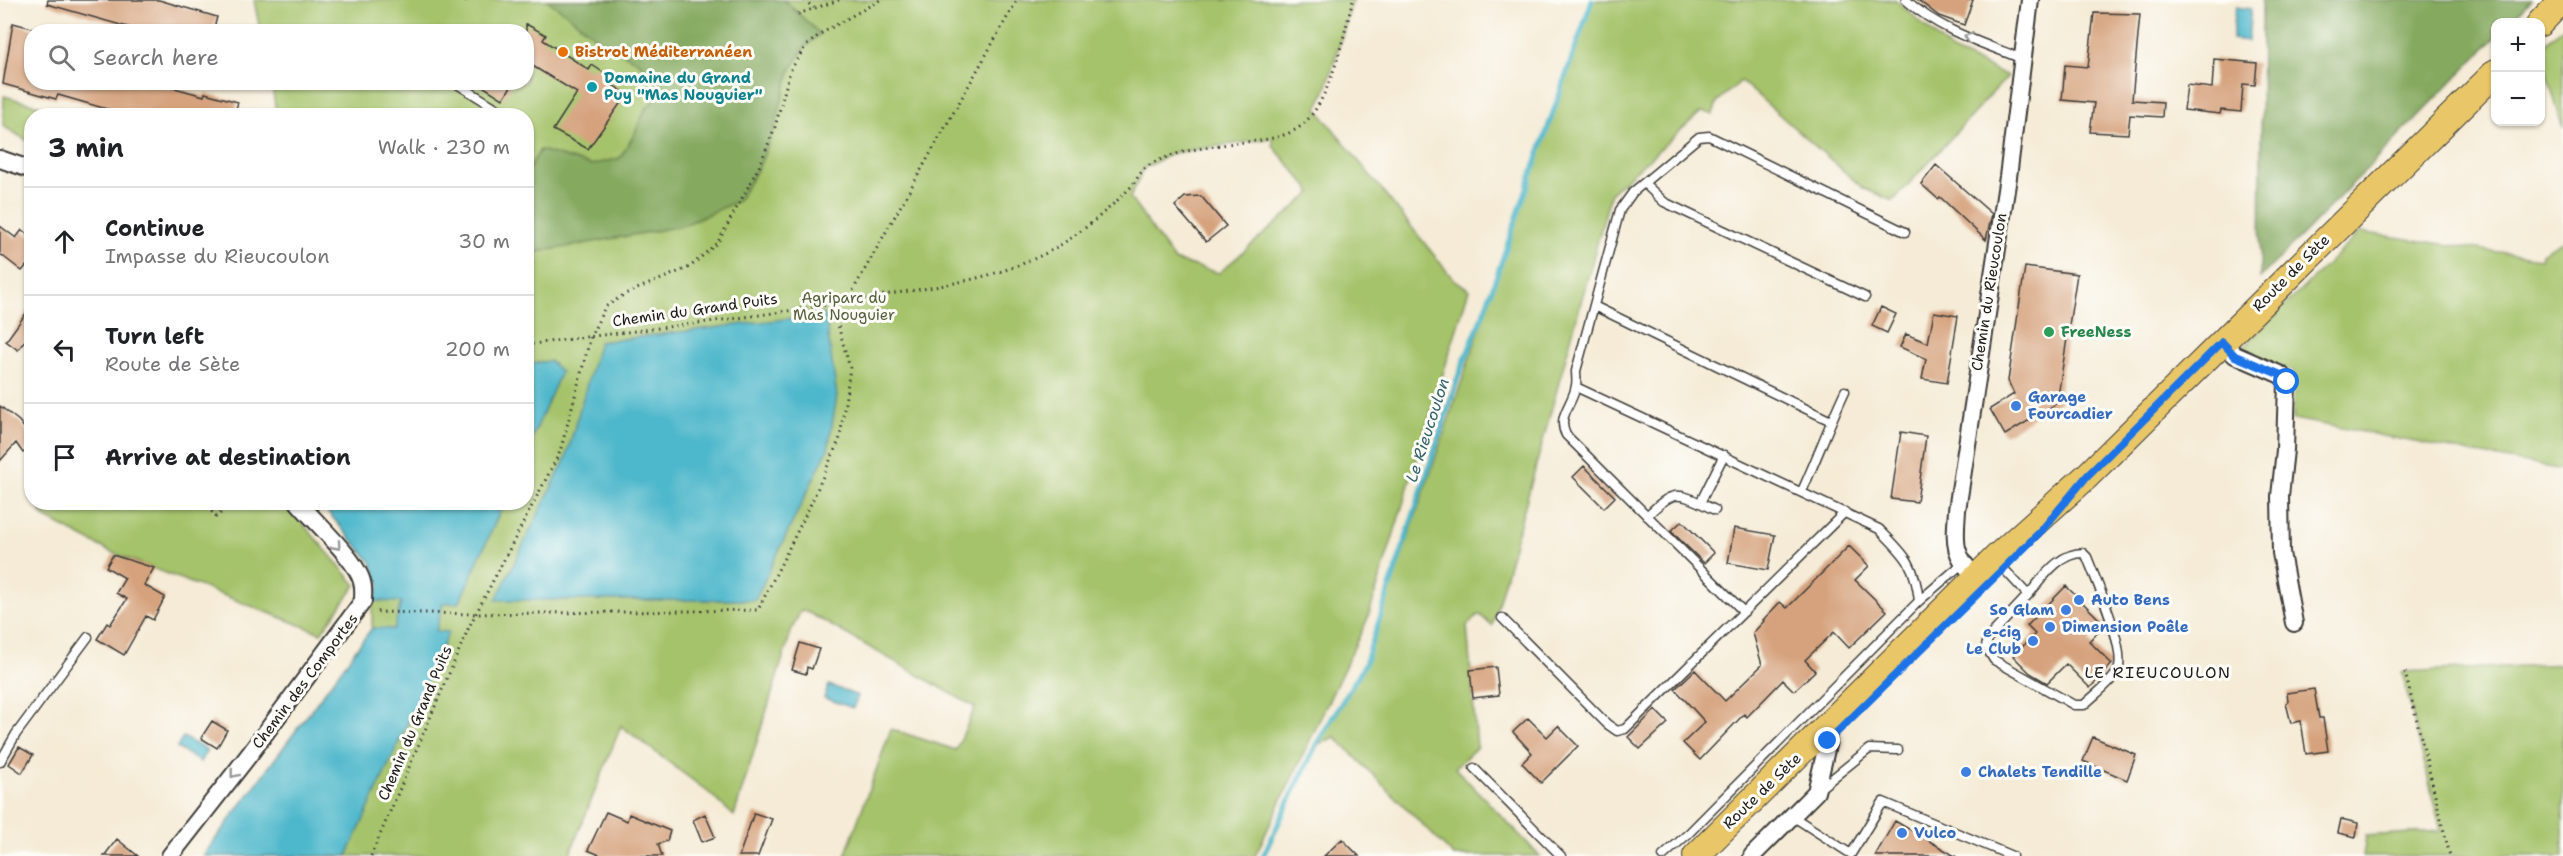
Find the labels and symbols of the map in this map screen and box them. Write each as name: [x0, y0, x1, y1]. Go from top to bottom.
one-way arrow: [1963, 32, 1974, 45]
place label: Bistrot Méditerranéen: [575, 42, 752, 62]
marker: Bistrot Méditerranéen: [556, 45, 570, 59]
place label: Domaine du Grand Puy "Mas Nouguier": [604, 68, 763, 105]
marker: Domaine du Grand Puy "Mas Nouguier": [585, 80, 599, 94]
street label: Chemin du Rieucoulon: [1967, 212, 2011, 372]
street label: Route de Sète: [2248, 230, 2334, 316]
park label: Agriparc du Mas Nouguier: [793, 288, 895, 325]
street label: Chemin du Grand Puits: [611, 289, 779, 331]
place label: FreeNess: [2061, 322, 2131, 342]
marker: FreeNess: [2042, 325, 2056, 339]
route start: [2273, 368, 2299, 394]
water label: Le Rieucoulon: [1401, 376, 1454, 485]
place label: Garage Fourcadier: [2028, 387, 2113, 424]
marker: Garage Fourcadier: [2009, 399, 2023, 413]
one-way arrow: [330, 539, 341, 550]
place label: Auto Bens: [2091, 590, 2170, 610]
marker: Auto Bens: [2072, 593, 2086, 607]
place label: So Glam: [1989, 600, 2054, 620]
marker: So Glam: [2059, 603, 2073, 617]
street label: Chemin des Comportes: [248, 609, 362, 753]
place label: Dimension Poêle: [2062, 617, 2189, 637]
marker: Dimension Poêle: [2043, 620, 2057, 634]
place label: e-cig Le Club: [1966, 622, 2021, 659]
marker: e-cig Le Club: [2026, 634, 2040, 648]
street label: Chemin du Grand Puits: [373, 643, 457, 803]
district label: LE RIEUCOULON: [2084, 662, 2232, 683]
route end: [1814, 727, 1840, 753]
street label: Route de Sète: [1719, 749, 1805, 833]
place label: Chalets Tendille: [1978, 762, 2102, 782]
marker: Chalets Tendille: [1959, 765, 1973, 779]
one-way arrow: [231, 767, 242, 778]
place label: Vulco: [1914, 823, 1956, 843]
marker: Vulco: [1895, 826, 1909, 840]

